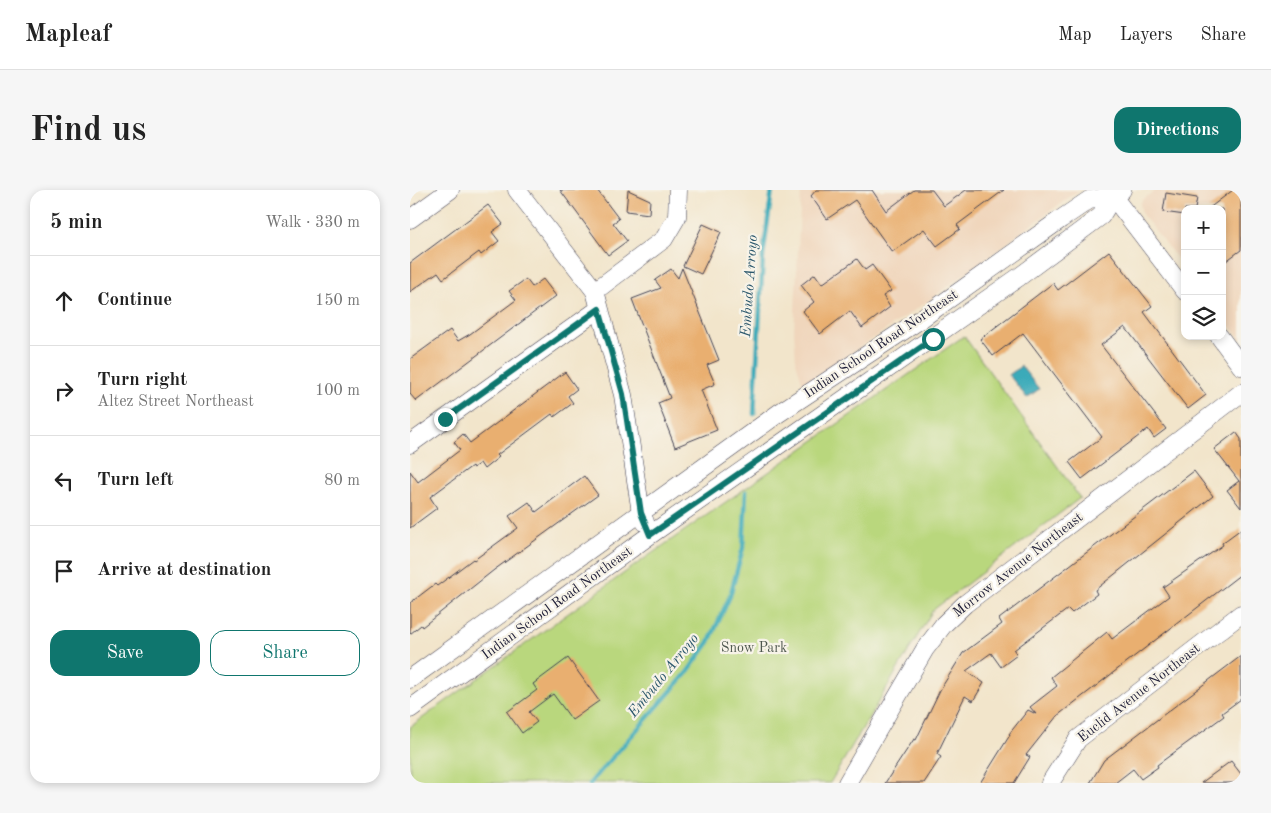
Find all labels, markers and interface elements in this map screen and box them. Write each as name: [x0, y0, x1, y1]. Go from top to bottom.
text: Mapleaf: [25, 23, 111, 47]
text: Map: [1058, 26, 1092, 44]
text: Layers: [1120, 26, 1172, 44]
text: Share: [1200, 26, 1246, 44]
button: Directions: [1114, 107, 1241, 153]
text: Find us: [30, 113, 146, 148]
map controls: [1181, 205, 1226, 340]
button: +: [1181, 205, 1226, 250]
text: 5 min: [50, 212, 103, 233]
text: Walk · 330 m: [265, 215, 360, 231]
water label: Embudo Arroyo: [739, 234, 761, 339]
button: −: [1181, 250, 1226, 295]
icon: ahead: [50, 287, 78, 315]
street label: Indian School Road Northeast: [802, 287, 960, 401]
text: Continue: [97, 291, 172, 310]
text: 150 m: [315, 293, 360, 309]
button: layers: [1181, 295, 1226, 340]
route start: [922, 328, 945, 351]
text: Turn right: [97, 371, 187, 390]
icon: right: [50, 377, 78, 405]
text: 100 m: [315, 383, 360, 399]
text: Altez Street Northeast: [97, 394, 254, 410]
route end: [434, 408, 457, 431]
icon: left: [50, 467, 78, 495]
text: Turn left: [97, 471, 174, 490]
text: 80 m: [324, 473, 360, 489]
street label: Morrow Avenue Northeast: [951, 510, 1086, 620]
street label: Indian School Road Northeast: [479, 544, 635, 662]
icon: arrive: [50, 557, 78, 585]
text: Arrive at destination: [97, 561, 271, 580]
button: Save: [50, 630, 200, 676]
button: Share: [210, 630, 360, 676]
water label: Embudo Arroyo: [625, 631, 702, 721]
park label: Snow Park: [721, 641, 787, 655]
street label: Euclid Avenue Northeast: [1075, 641, 1203, 745]

